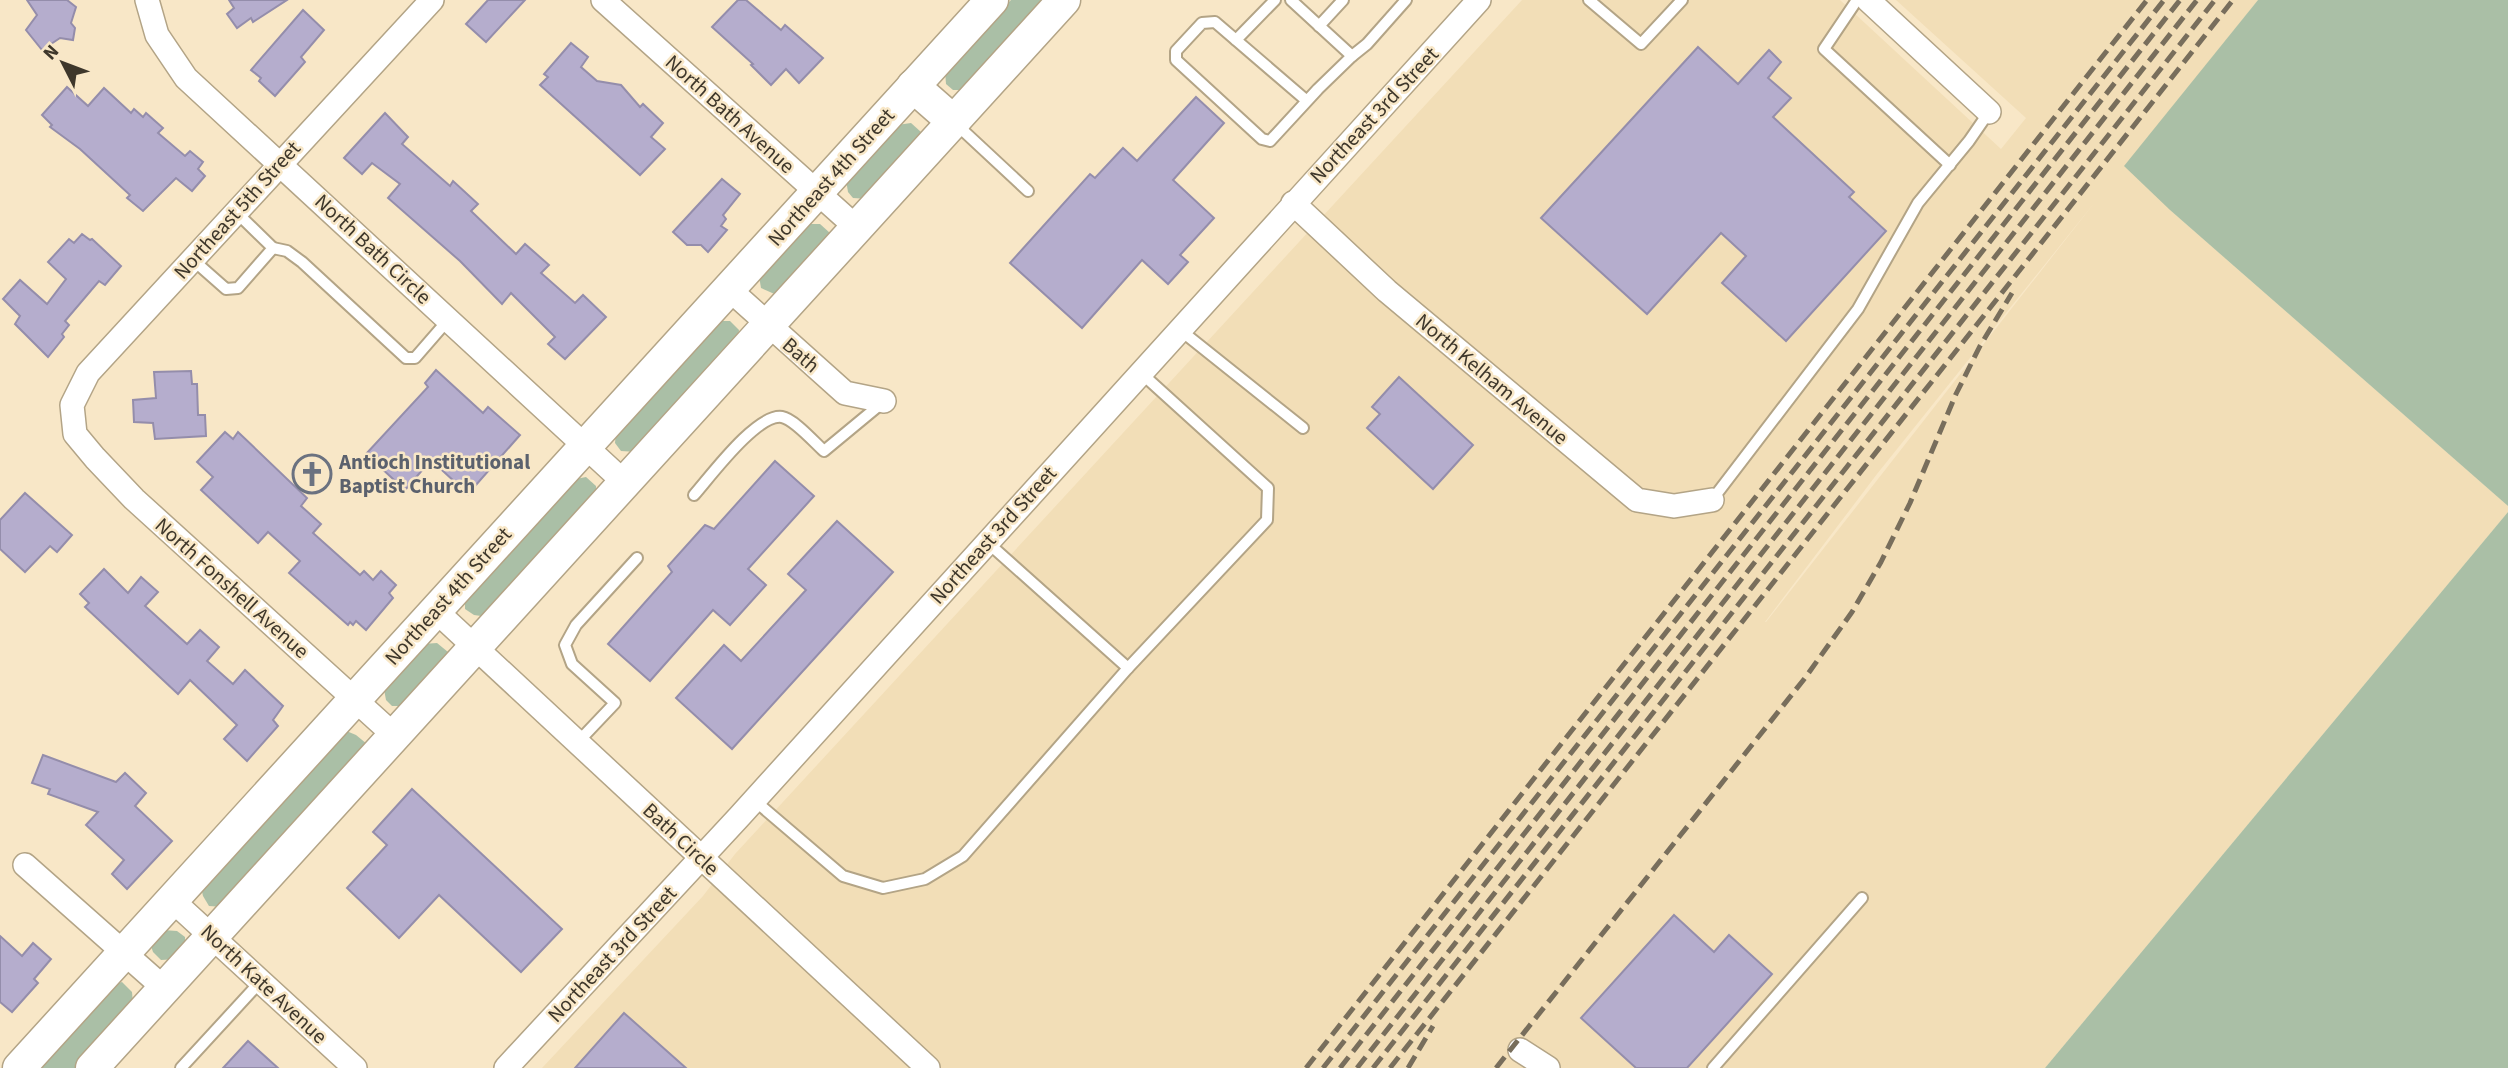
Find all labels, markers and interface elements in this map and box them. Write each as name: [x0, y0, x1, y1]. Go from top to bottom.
north arrow: [28, 28, 98, 98]
text: N: [37, 39, 66, 66]
street label: Northeast 3rd Street: [1303, 40, 1445, 190]
street label: North Bath Avenue: [659, 48, 801, 180]
street label: Northeast 4th Street: [761, 101, 901, 253]
street label: Northeast 5th Street: [167, 134, 307, 286]
street label: North Bath Circle: [308, 187, 438, 311]
street label: North Kelham Avenue: [1409, 306, 1575, 452]
street label: Bath: [776, 330, 826, 380]
place label: Antioch Institutional Baptist Church: [338, 447, 530, 501]
church icon: Antioch Institutional Baptist Church: [291, 453, 333, 495]
street label: Northeast 3rd Street: [923, 459, 1063, 611]
street label: North Fonshell Avenue: [148, 511, 316, 665]
street label: Northeast 4th Street: [378, 520, 518, 672]
street label: Bath Circle: [636, 796, 726, 882]
street label: Northeast 3rd Street: [541, 879, 683, 1029]
street label: North Kate Avenue: [194, 917, 334, 1051]

